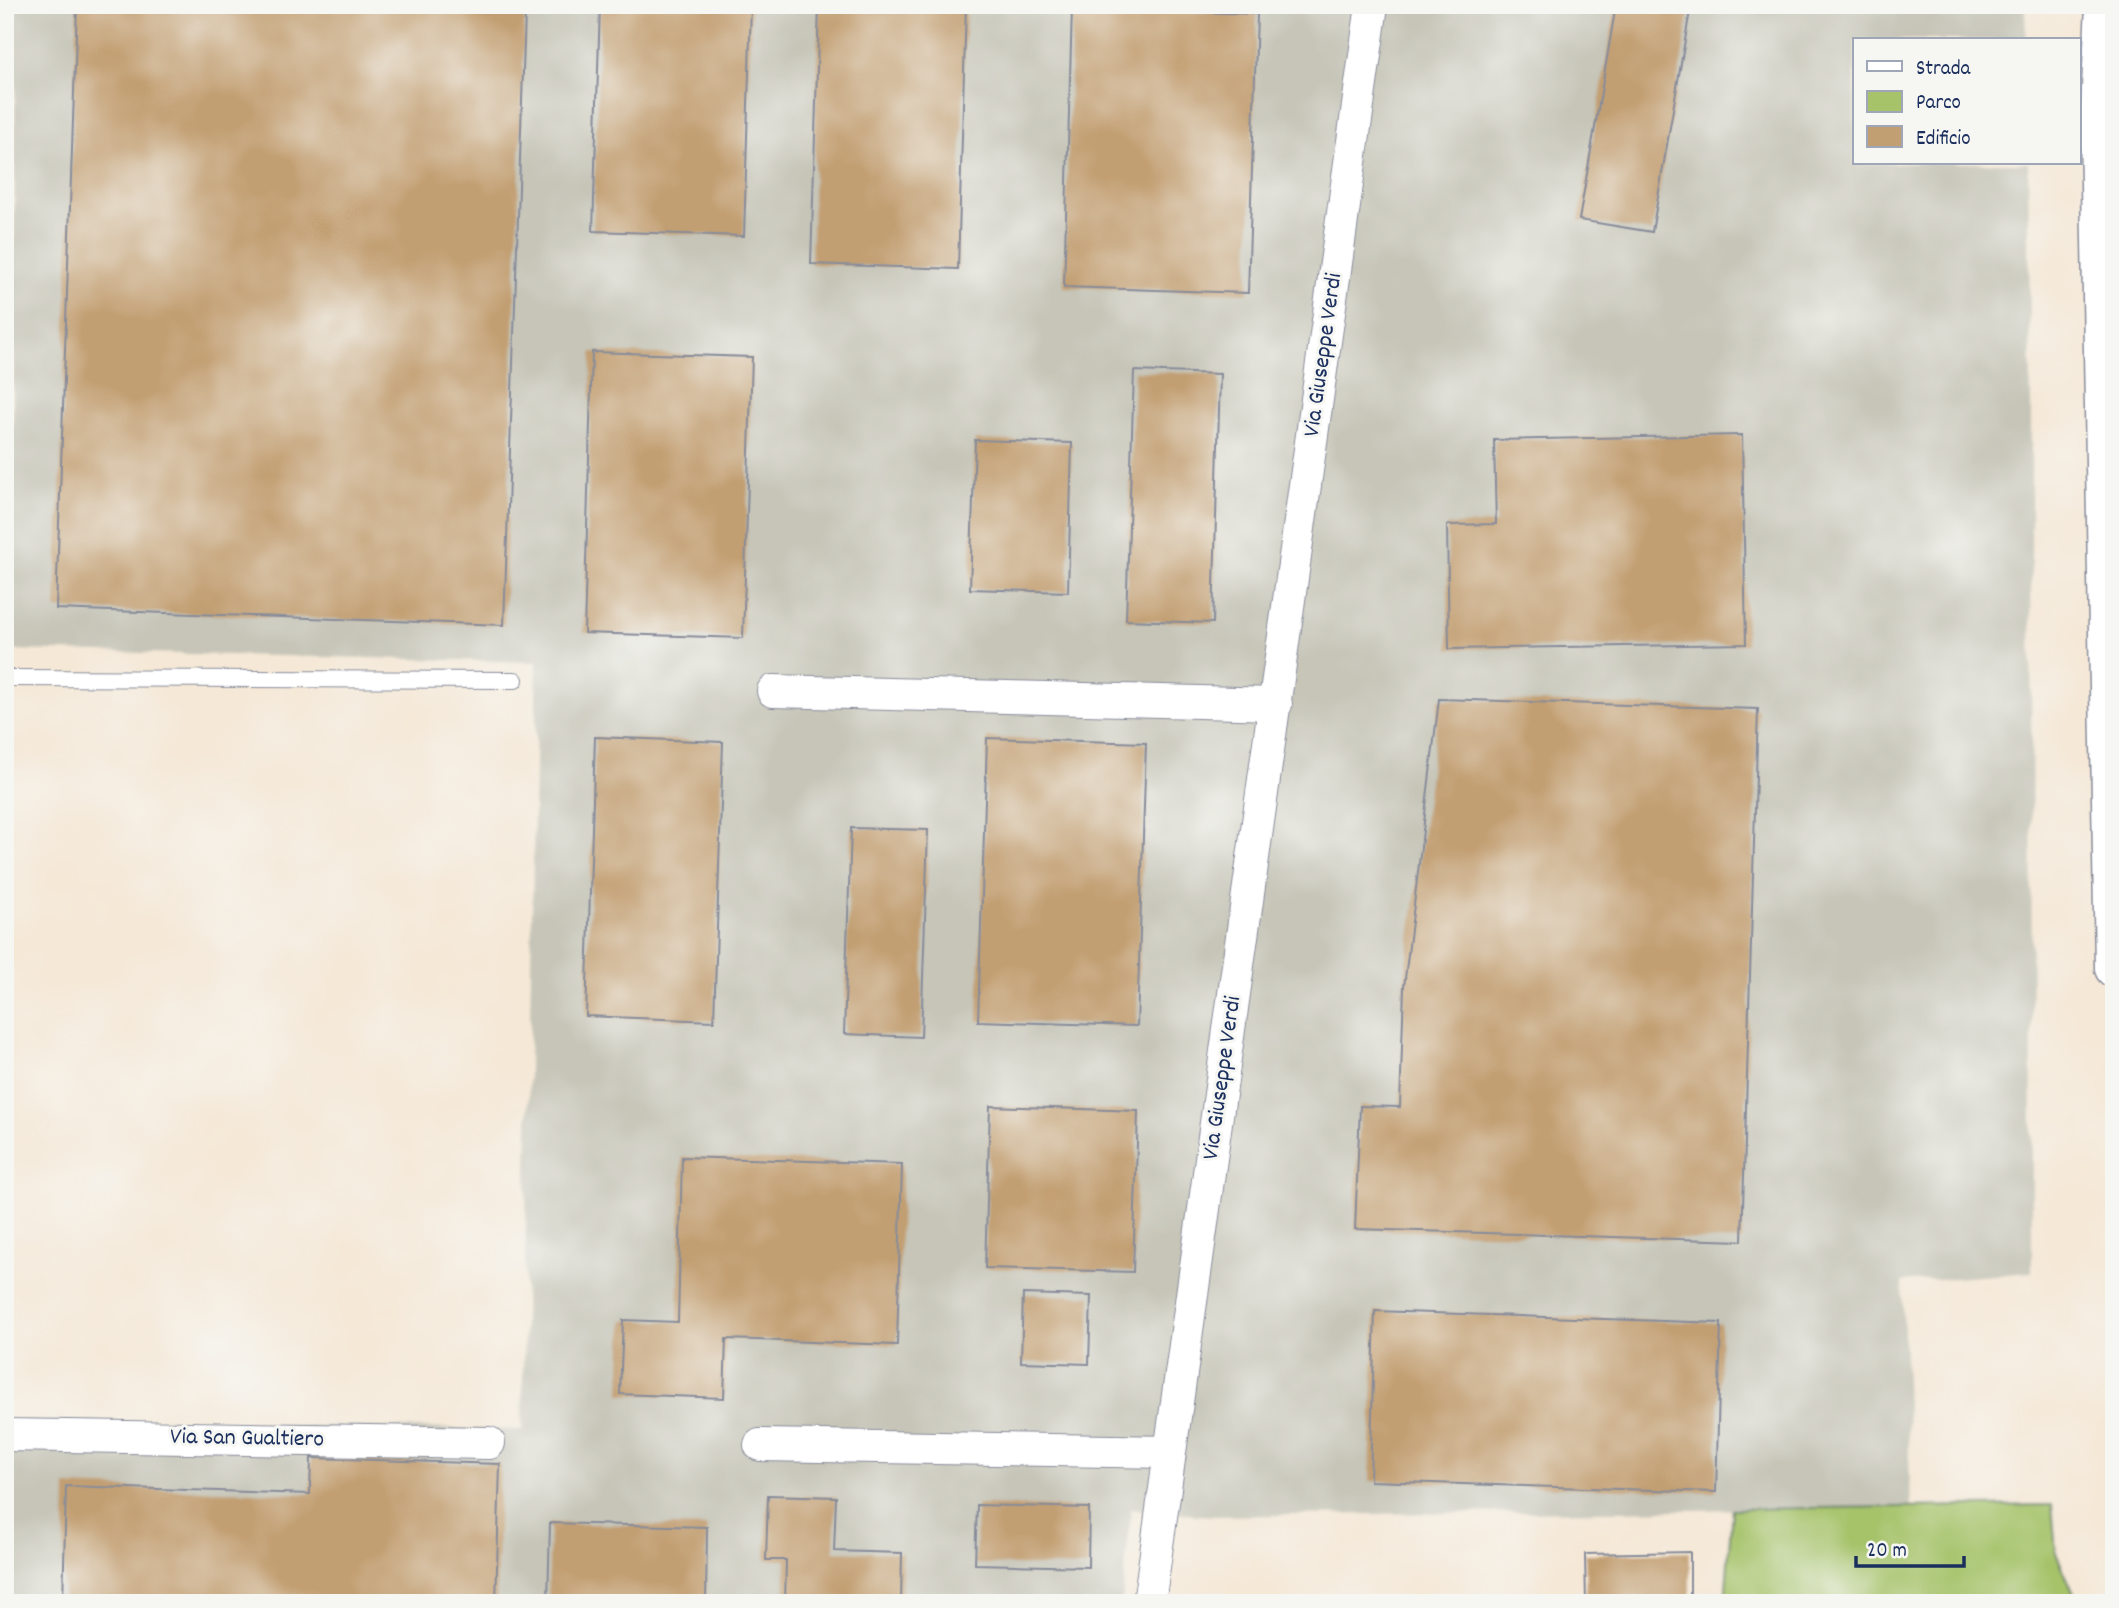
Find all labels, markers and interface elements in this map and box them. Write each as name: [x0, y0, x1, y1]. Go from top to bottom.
legend: [1853, 38, 2080, 164]
text: Strada: [1916, 55, 1971, 85]
text: Parco: [1916, 89, 1961, 119]
text: Edificio: [1916, 125, 1971, 155]
street label: Via Giuseppe Verdi: [1296, 271, 1352, 439]
street label: Via Giuseppe Verdi: [1195, 994, 1251, 1162]
street label: Via San Gualtiero: [170, 1421, 324, 1457]
scale bar: [1856, 1524, 1965, 1568]
text: 20 m: [1867, 1537, 1907, 1567]

